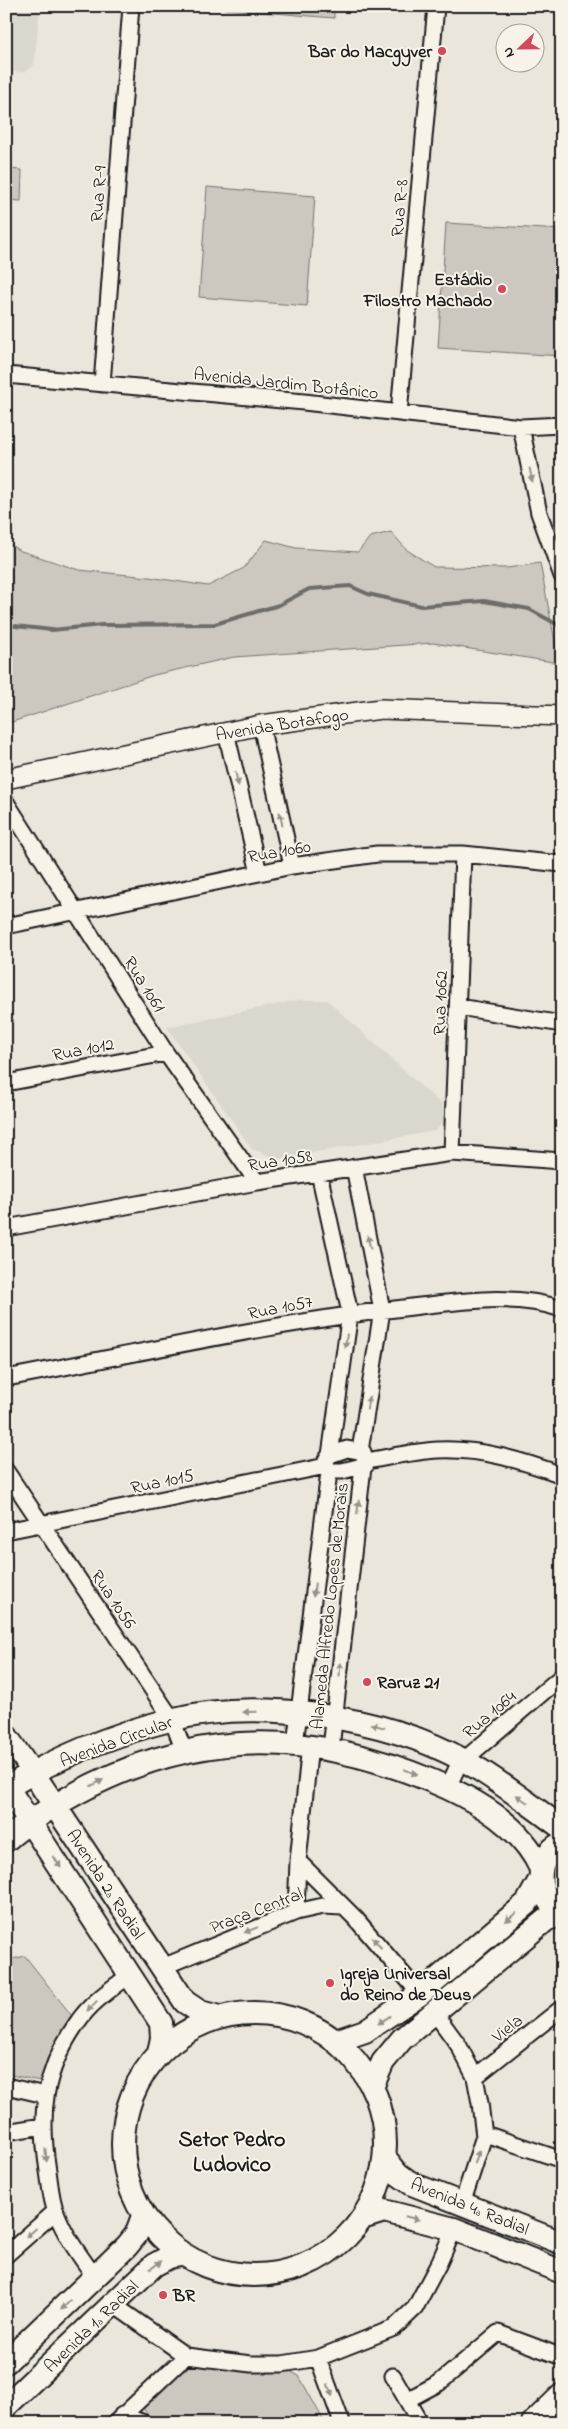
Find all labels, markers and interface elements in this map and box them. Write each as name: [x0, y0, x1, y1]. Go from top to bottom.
north arrow: [496, 22, 546, 72]
place label: Bar do Macgyver: [307, 40, 432, 67]
text: N: [498, 44, 521, 61]
marker: Bar do Macgyver: [436, 45, 448, 57]
street label: Rua R-9: [85, 164, 115, 223]
street label: Rua R-8: [386, 178, 416, 238]
place label: Estádio Filostro Machado: [363, 268, 492, 315]
marker: Estádio Filostro Machado: [496, 283, 508, 295]
street label: Avenida Jardim Botânico: [192, 362, 380, 408]
one-way arrow: [527, 467, 535, 482]
street label: Avenida Botafogo: [214, 703, 351, 750]
one-way arrow: [233, 772, 241, 787]
one-way arrow: [277, 810, 285, 826]
street label: Rua 1060: [246, 835, 313, 871]
street label: Rua 1061: [116, 952, 171, 1018]
street label: Rua 1062: [428, 970, 456, 1036]
street label: Rua 1012: [50, 1032, 117, 1070]
street label: Rua 1058: [246, 1144, 315, 1180]
one-way arrow: [364, 1234, 372, 1250]
street label: Rua 1057: [246, 1290, 316, 1328]
one-way arrow: [342, 1333, 350, 1349]
one-way arrow: [364, 1394, 372, 1410]
street label: Rua 1015: [128, 1464, 196, 1502]
street label: Alameda Alfredo Lopes de Morais: [305, 1482, 357, 1731]
one-way arrow: [354, 1499, 362, 1515]
street label: Rua 1056: [83, 1565, 142, 1635]
one-way arrow: [310, 1582, 318, 1598]
one-way arrow: [336, 1661, 344, 1677]
place label: Raruz 21: [377, 1671, 439, 1697]
marker: Raruz 21: [361, 1676, 373, 1688]
street label: Rua 1064: [458, 1685, 523, 1746]
one-way arrow: [242, 1708, 258, 1716]
street label: Avenida Circular: [57, 1710, 177, 1775]
one-way arrow: [371, 1722, 386, 1730]
one-way arrow: [404, 1769, 418, 1777]
one-way arrow: [90, 1778, 104, 1786]
one-way arrow: [515, 1794, 529, 1804]
street label: Avenida 2ª Radial: [59, 1825, 150, 1945]
one-way arrow: [52, 1855, 62, 1868]
street label: Praça Central: [206, 1882, 307, 1942]
one-way arrow: [504, 1912, 517, 1923]
one-way arrow: [244, 1927, 258, 1935]
one-way arrow: [371, 1937, 382, 1950]
place label: Igreja Universal do Reino de Deus: [340, 1962, 471, 2009]
marker: Igreja Universal do Reino de Deus: [324, 1977, 336, 1989]
one-way arrow: [86, 2000, 98, 2012]
street label: Viela: [486, 2009, 529, 2051]
one-way arrow: [378, 2015, 391, 2024]
district label: Setor Pedro Ludovico: [178, 2125, 286, 2182]
one-way arrow: [42, 2147, 50, 2163]
one-way arrow: [473, 2150, 481, 2165]
street label: Avenida 4ª Radial: [406, 2172, 532, 2243]
one-way arrow: [404, 2214, 419, 2222]
one-way arrow: [25, 2227, 37, 2238]
one-way arrow: [149, 2260, 163, 2270]
street label: Avenida 1ª Radial: [39, 2275, 146, 2380]
place label: BR: [172, 2284, 196, 2310]
marker: BR: [157, 2289, 169, 2301]
one-way arrow: [60, 2299, 72, 2311]
one-way arrow: [326, 2383, 334, 2398]

